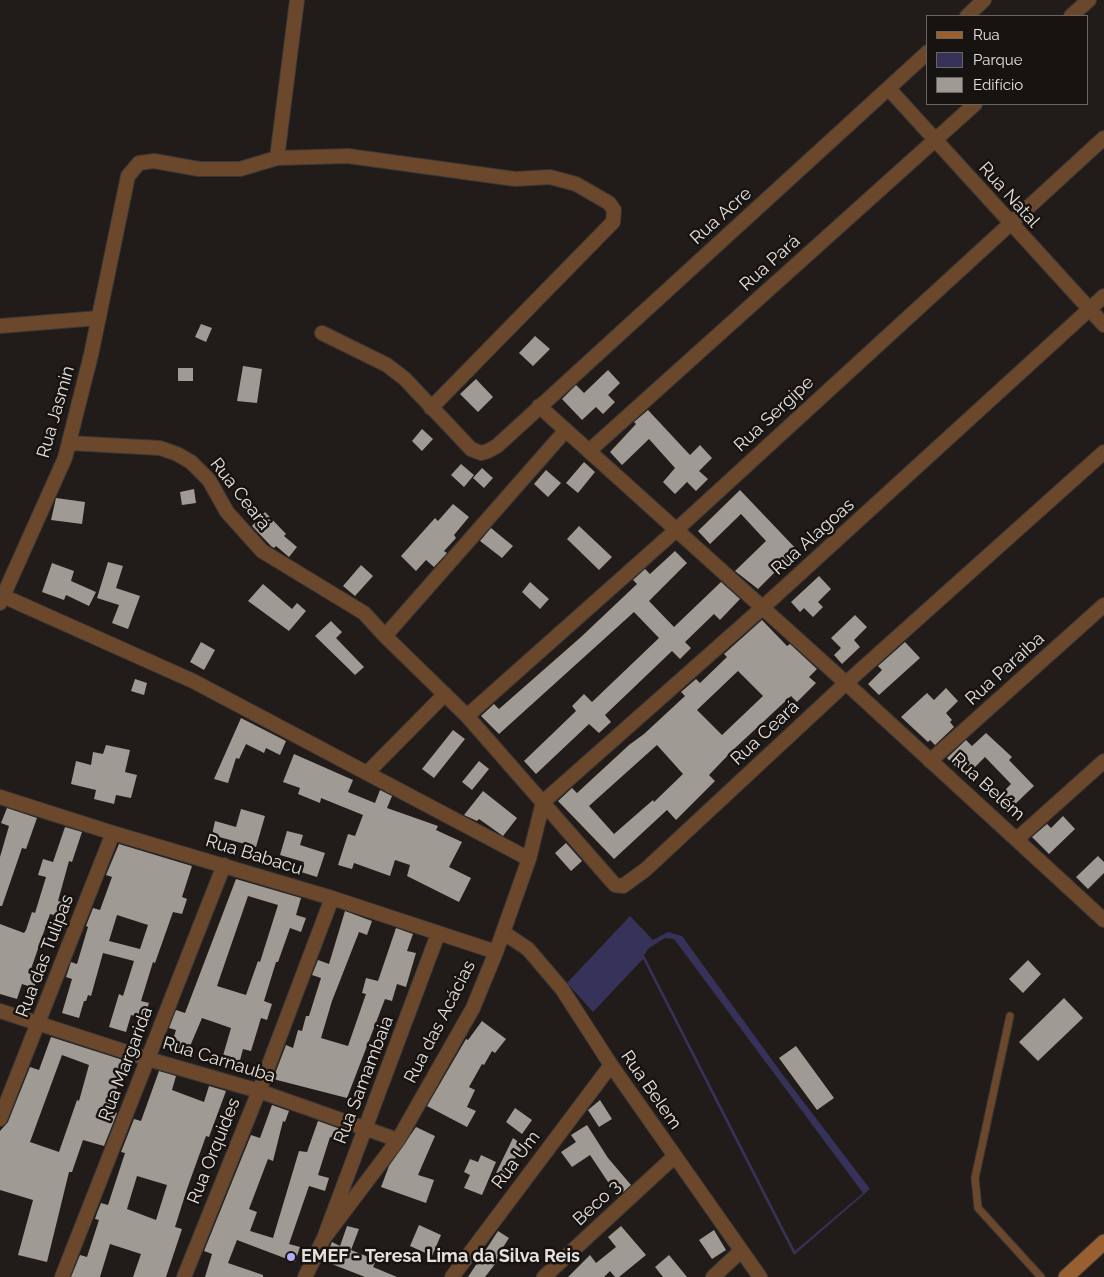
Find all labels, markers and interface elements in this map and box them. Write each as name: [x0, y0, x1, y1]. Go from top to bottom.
legend: [926, 15, 1089, 105]
text: Rua: [973, 26, 1000, 44]
text: Parque: [973, 51, 1022, 69]
text: Edifício: [973, 76, 1023, 94]
street label: Rua Natal: [974, 158, 1044, 232]
street label: Rua Acre: [686, 183, 756, 249]
street label: Rua Pará: [735, 230, 805, 296]
street label: Rua Jasmin: [33, 364, 79, 460]
street label: Rua Sergipe: [730, 372, 818, 456]
street label: Rua Ceará: [205, 454, 275, 534]
street label: Rua Alagoas: [767, 494, 859, 580]
street label: Rua Paraiba: [961, 628, 1049, 710]
street label: Rua Ceará: [726, 696, 804, 770]
street label: Rua Belém: [947, 748, 1029, 826]
street label: Rua Babacu: [203, 830, 305, 880]
street label: Rua das Tulipas: [12, 892, 78, 1020]
street label: Rua das Acácias: [400, 957, 480, 1087]
street label: Rua Margarida: [94, 1004, 158, 1124]
street label: Rua Samambaia: [330, 1013, 398, 1147]
street label: Rua Carnauba: [160, 1033, 278, 1087]
street label: Rua Belem: [616, 1046, 686, 1134]
street label: Rua Orquides: [183, 1095, 245, 1207]
street label: Rua Um: [487, 1127, 545, 1193]
street label: Beco 3: [569, 1176, 625, 1230]
place label: EMEF - Teresa Lima da Silva Reis: [301, 1246, 580, 1268]
marker: EMEF - Teresa Lima da Silva Reis: [285, 1251, 297, 1263]

